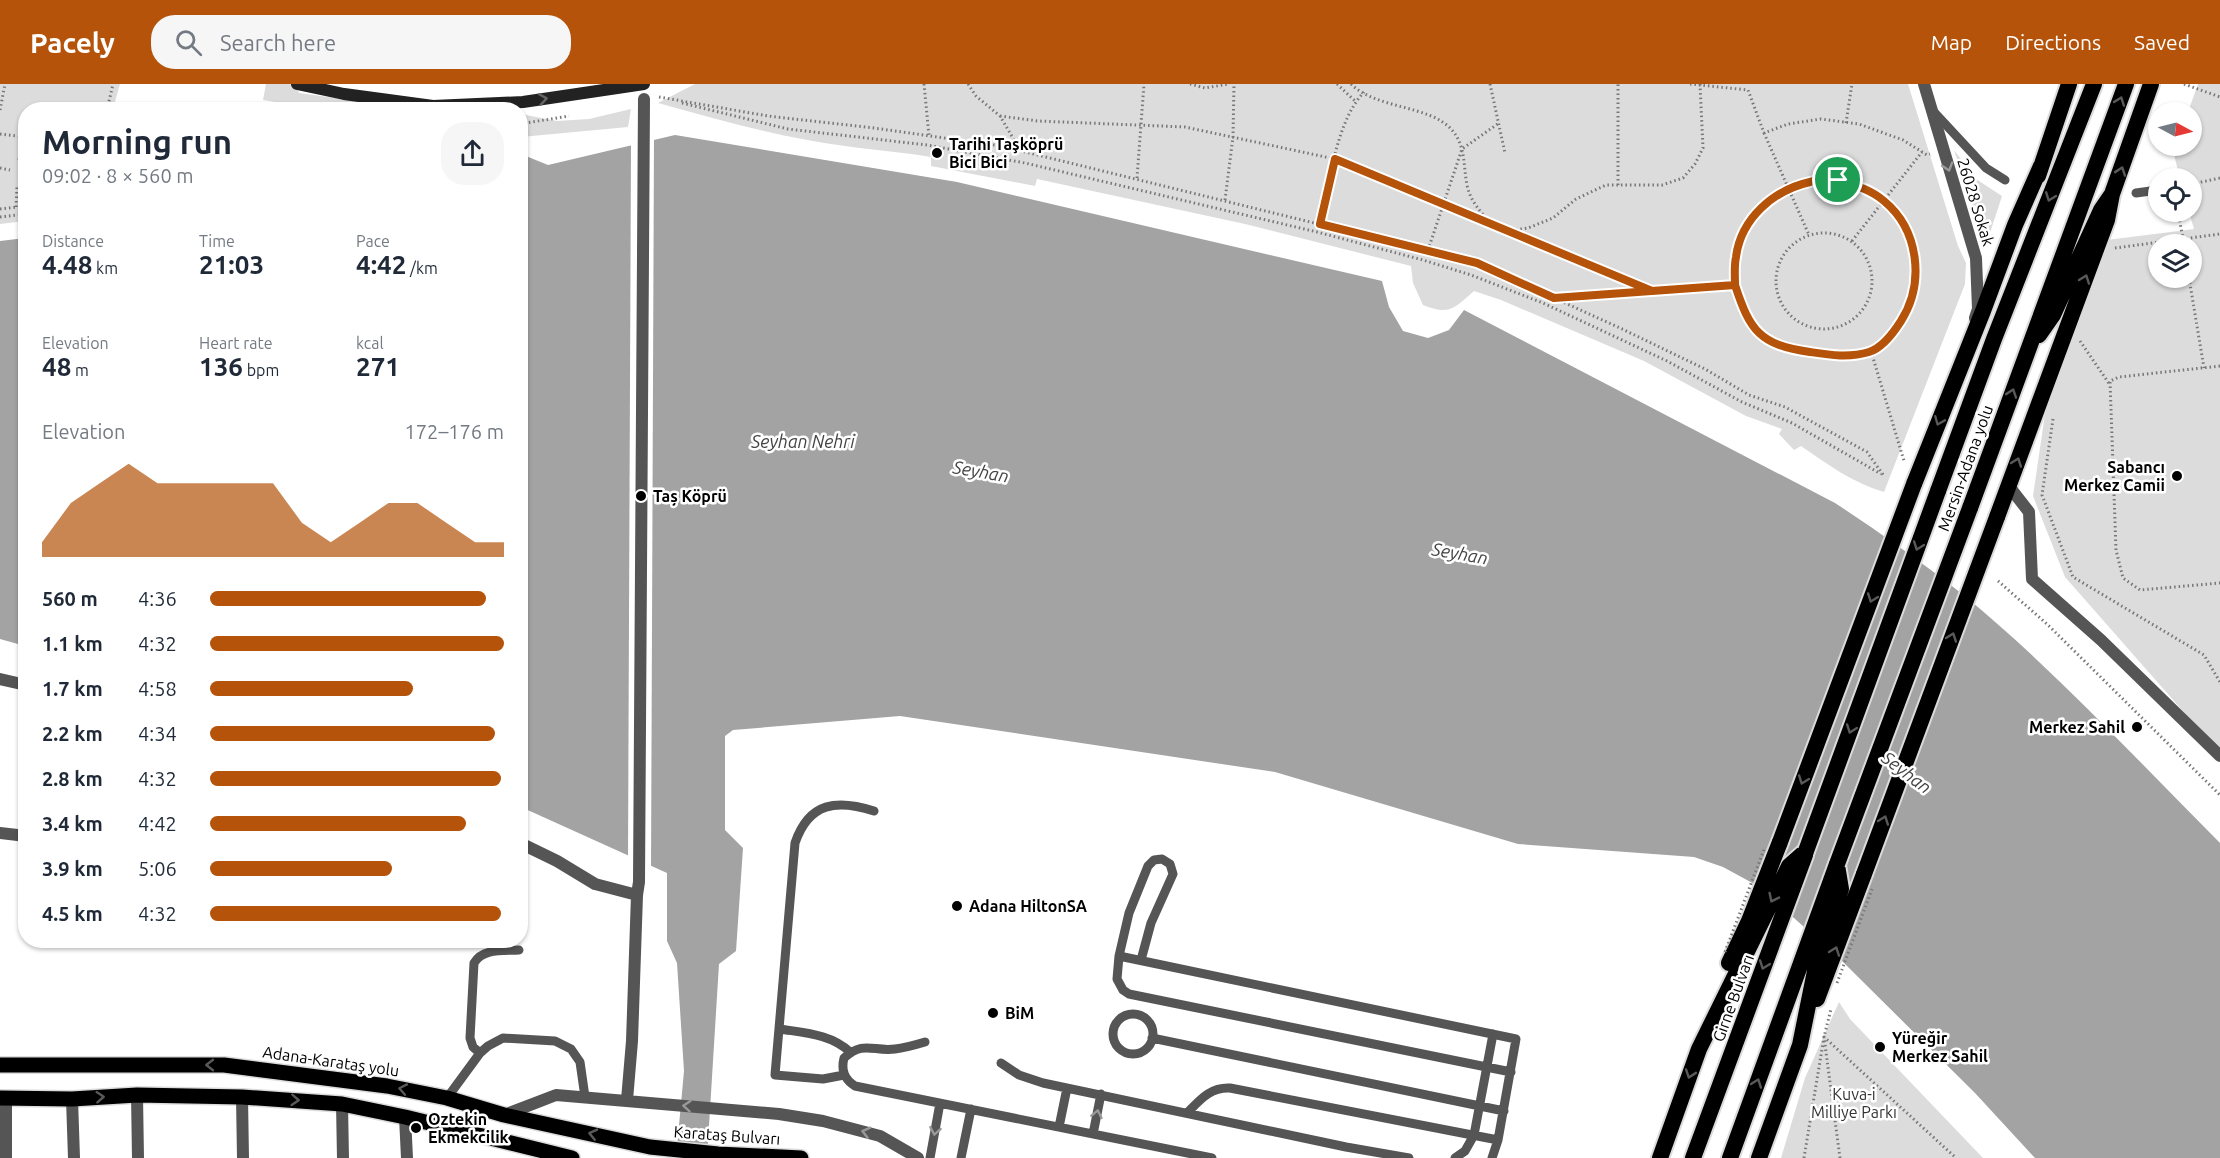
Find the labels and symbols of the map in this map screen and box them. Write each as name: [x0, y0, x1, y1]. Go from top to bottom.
one-way arrow: [538, 94, 547, 106]
one-way arrow: [2113, 96, 2125, 107]
north arrow: [2148, 102, 2202, 156]
place label: Tarihi Taşköprü Bici Bici: [949, 135, 1063, 171]
marker: Tarihi Taşköprü Bici Bici: [930, 146, 944, 160]
pin: [1812, 154, 1863, 205]
street label: 26028 Sokak: [1954, 156, 1998, 248]
one-way arrow: [1941, 161, 1953, 172]
one-way arrow: [2113, 166, 2126, 177]
one-way arrow: [2045, 191, 2057, 202]
one-way arrow: [2077, 275, 2090, 285]
one-way arrow: [2004, 389, 2017, 399]
street label: Mersin-Adana yolu: [1934, 403, 1996, 533]
one-way arrow: [1934, 415, 1946, 426]
water label: Seyhan Nehri: [750, 431, 855, 451]
water label: Seyhan: [950, 456, 1011, 486]
one-way arrow: [2009, 457, 2022, 468]
place label: Sabancı Merkez Camii: [2064, 458, 2165, 494]
marker: Sabancı Merkez Camii: [2170, 469, 2184, 483]
place label: Taș Köprü: [653, 487, 727, 506]
marker: Taș Köprü: [634, 489, 648, 503]
water label: Seyhan: [1429, 538, 1490, 568]
one-way arrow: [1913, 540, 1926, 551]
one-way arrow: [1866, 592, 1879, 602]
one-way arrow: [1945, 632, 1957, 643]
place label: Merkez Sahil: [2029, 718, 2125, 736]
marker: Merkez Sahil: [2130, 720, 2144, 734]
one-way arrow: [1846, 723, 1859, 734]
water label: Seyhan: [1878, 746, 1936, 797]
one-way arrow: [1798, 774, 1811, 785]
one-way arrow: [1877, 815, 1889, 826]
one-way arrow: [1769, 891, 1781, 902]
place label: Adana HiltonSA: [969, 897, 1088, 915]
marker: Adana HiltonSA: [950, 899, 964, 913]
one-way arrow: [1828, 946, 1841, 957]
street label: Girne Bulvarı: [1709, 952, 1757, 1044]
one-way arrow: [1759, 959, 1772, 970]
place label: BiM: [1005, 1004, 1034, 1022]
marker: BiM: [986, 1006, 1000, 1020]
place label: Yüreğir Merkez Sahil: [1892, 1029, 1988, 1065]
marker: Yüreğir Merkez Sahil: [1873, 1040, 1887, 1054]
street label: Adana-Karataş yolu: [262, 1043, 400, 1079]
one-way arrow: [205, 1059, 214, 1071]
one-way arrow: [1685, 1068, 1698, 1079]
one-way arrow: [1750, 1078, 1762, 1089]
one-way arrow: [399, 1083, 409, 1096]
park label: Kuva-i Milliye Parkı: [1811, 1085, 1897, 1121]
one-way arrow: [96, 1091, 105, 1104]
one-way arrow: [291, 1094, 300, 1107]
one-way arrow: [682, 1100, 691, 1113]
one-way arrow: [1090, 1109, 1103, 1119]
place label: Oztekin Ekmekcilik: [428, 1110, 509, 1146]
marker: Oztekin Ekmekcilik: [409, 1121, 423, 1135]
street label: Karataş Bulvarı: [673, 1122, 781, 1148]
one-way arrow: [929, 1125, 942, 1135]
one-way arrow: [861, 1127, 872, 1139]
one-way arrow: [588, 1128, 598, 1141]

